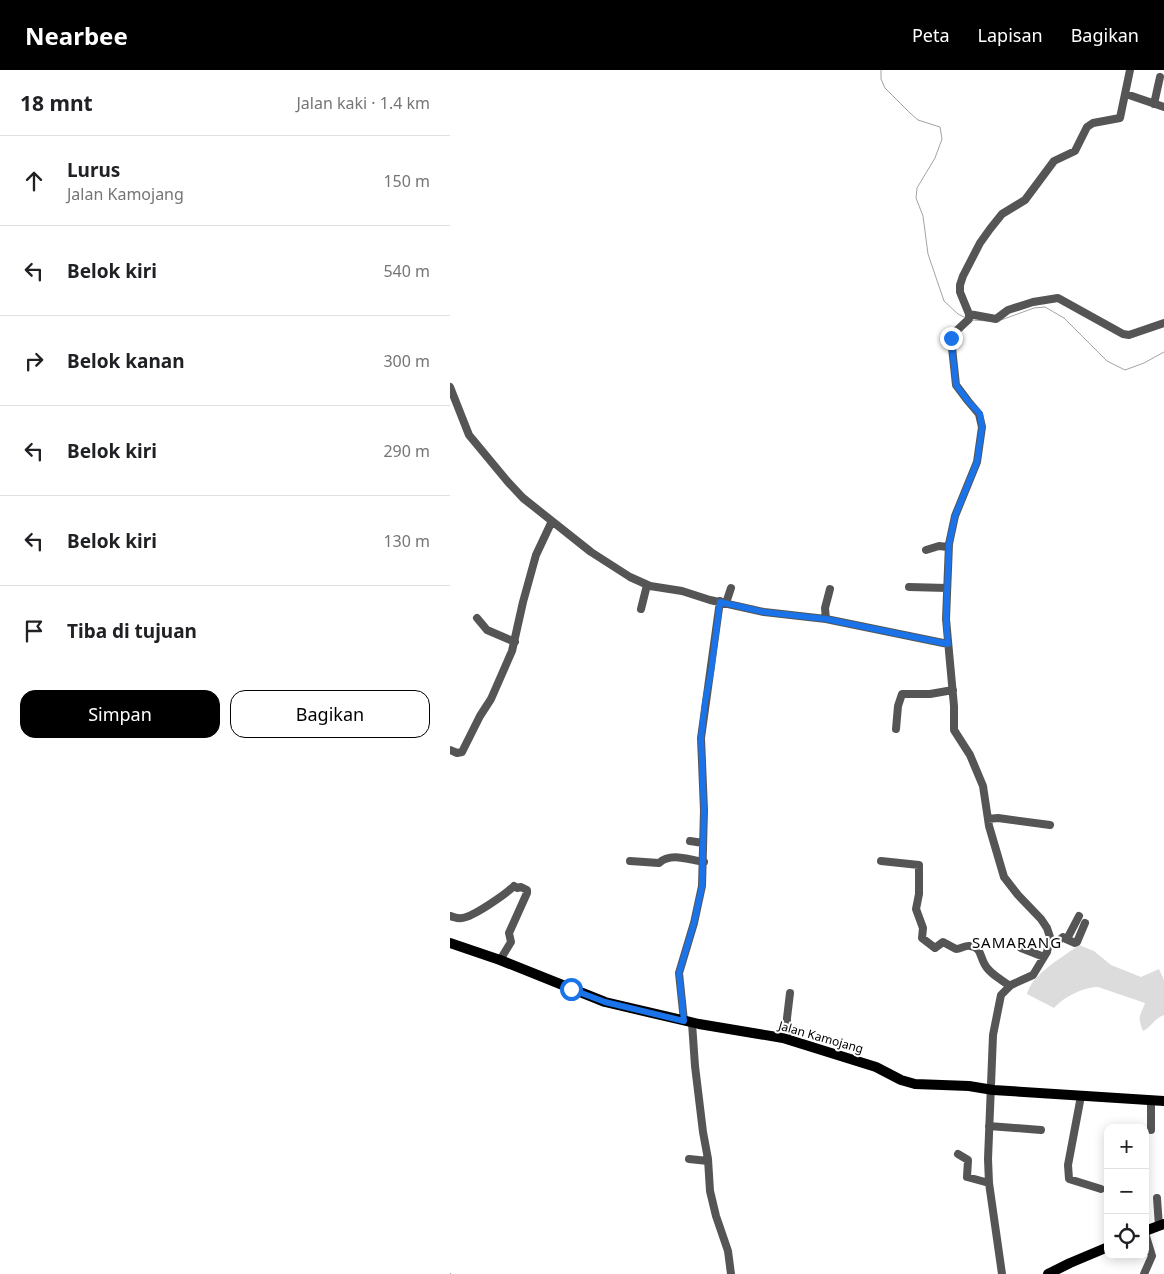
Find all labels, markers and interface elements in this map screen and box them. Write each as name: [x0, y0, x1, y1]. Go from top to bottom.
text: Nearbee: [25, 19, 128, 52]
text: Peta: [912, 23, 950, 47]
text: Lapisan: [978, 23, 1043, 47]
text: Bagikan: [1071, 23, 1139, 47]
text: 18 mnt: [20, 89, 93, 117]
text: Jalan kaki · 1.4 km: [296, 92, 430, 114]
text: Lurus: [67, 157, 120, 183]
icon: ahead: [20, 167, 48, 195]
text: 150 m: [383, 170, 430, 192]
text: Jalan Kamojang: [67, 183, 184, 205]
icon: left: [20, 257, 48, 285]
text: Belok kiri: [67, 258, 157, 284]
text: 540 m: [383, 260, 430, 282]
route end: [940, 327, 963, 350]
icon: right: [20, 347, 48, 375]
text: Belok kanan: [67, 348, 184, 374]
text: 300 m: [383, 350, 430, 372]
icon: left: [20, 437, 48, 465]
text: Belok kiri: [67, 438, 157, 464]
text: 290 m: [383, 440, 430, 462]
icon: left: [20, 527, 48, 555]
text: Belok kiri: [67, 528, 157, 554]
text: 130 m: [383, 530, 430, 552]
icon: arrive: [20, 617, 48, 645]
text: Tiba di tujuan: [67, 618, 197, 644]
button: Simpan: [20, 690, 220, 738]
button: Bagikan: [230, 690, 430, 738]
district label: SAMARANG: [972, 932, 1062, 952]
route start: [560, 978, 583, 1001]
street label: Jalan Kamojang: [776, 1016, 865, 1057]
map controls: [1104, 1124, 1149, 1259]
button: +: [1104, 1124, 1149, 1169]
button: −: [1104, 1169, 1149, 1214]
button: locate: [1104, 1214, 1149, 1259]

